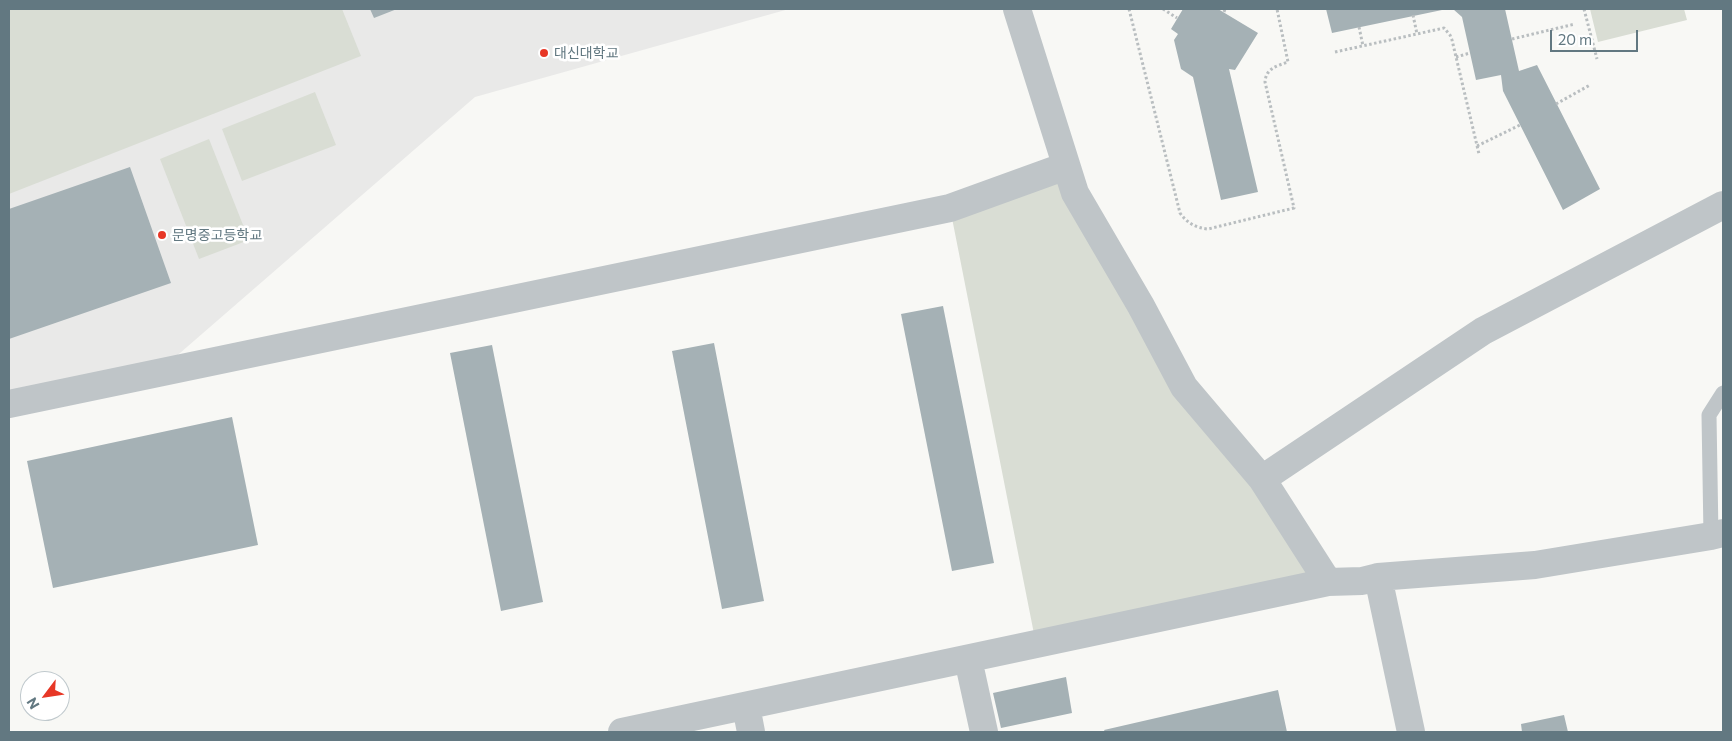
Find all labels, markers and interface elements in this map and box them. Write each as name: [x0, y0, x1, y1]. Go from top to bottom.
scale bar: [1552, 20, 1640, 52]
text: 20 m: [1558, 30, 1592, 48]
place label: 대신대학교: [554, 45, 618, 61]
marker: 대신대학교: [538, 47, 550, 59]
place label: 문명중고등학교: [172, 227, 262, 243]
marker: 문명중고등학교: [156, 229, 168, 241]
north arrow: [20, 671, 70, 721]
text: N: [23, 695, 43, 712]

